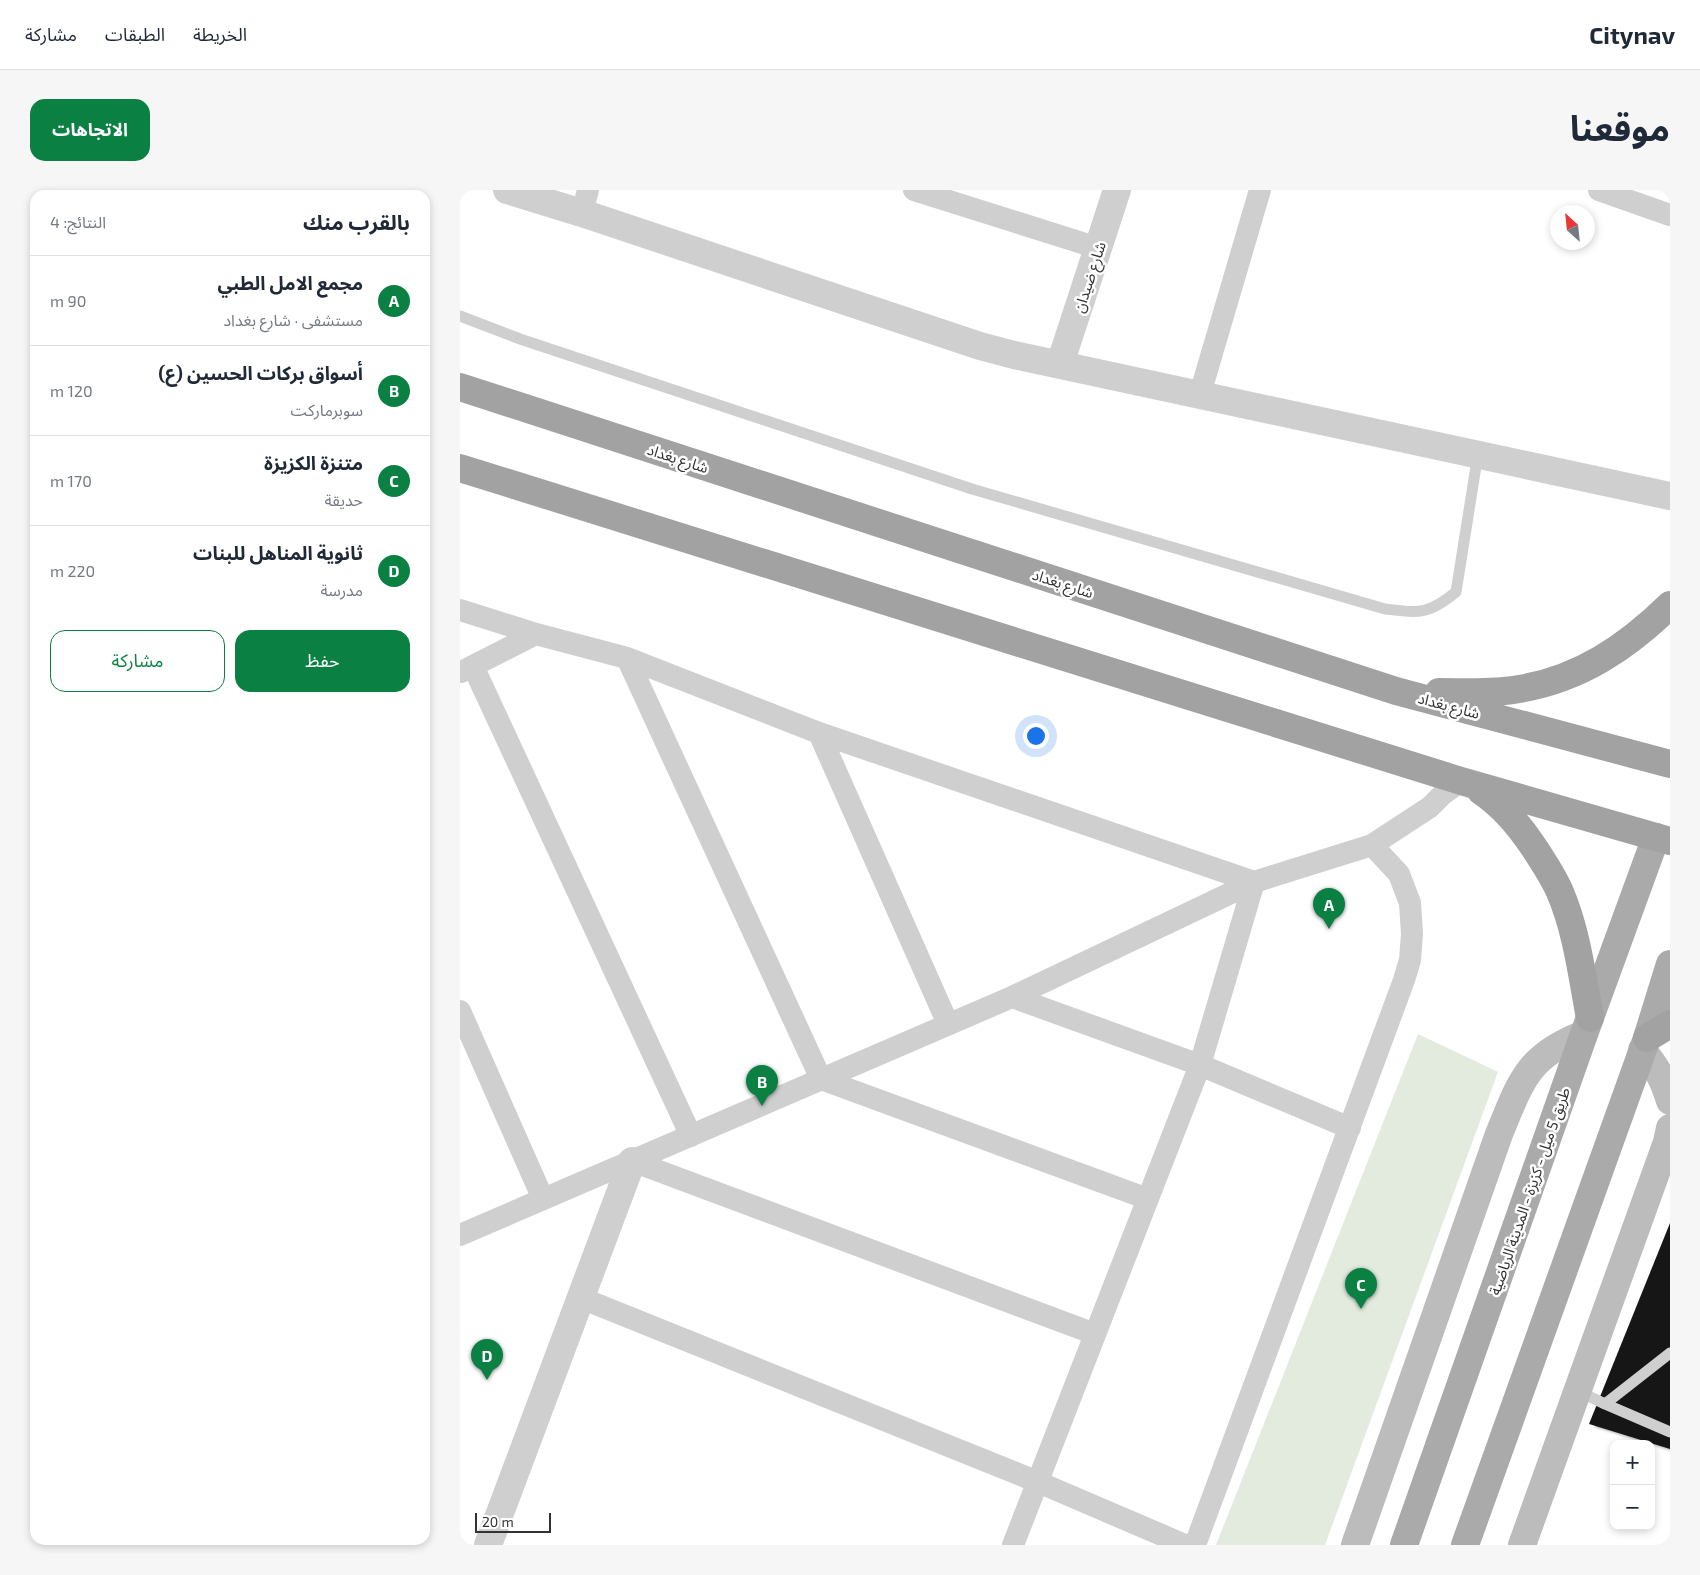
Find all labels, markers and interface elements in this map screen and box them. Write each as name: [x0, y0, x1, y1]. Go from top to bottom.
text: Citynav: [1589, 20, 1675, 49]
text: مشاركة: [25, 23, 77, 45]
text: الطبقات: [105, 23, 165, 45]
text: الخريطة: [193, 23, 247, 45]
button: الاتجاهات: [30, 99, 150, 161]
text: موقعنا: [1570, 106, 1670, 148]
north arrow: [1550, 205, 1595, 250]
text: بالقرب منك: [303, 209, 410, 234]
text: النتائج: 4: [50, 212, 106, 231]
street label: شارع ضيدان: [1069, 239, 1113, 316]
text: مجمع الامل الطبي: [218, 271, 363, 294]
text: 90 m: [50, 291, 86, 310]
text: A: [389, 291, 399, 310]
text: مستشفى · شارع بغداد: [223, 310, 363, 329]
text: أسواق بركات الحسين (ع): [158, 361, 363, 384]
text: 120 m: [50, 381, 93, 400]
text: B: [389, 381, 399, 400]
text: سوبرماركت: [291, 400, 363, 419]
street label: شارع بغداد: [644, 440, 711, 480]
text: متنزة الكزيزة: [264, 451, 363, 474]
text: 170 m: [50, 471, 92, 490]
text: C: [389, 471, 399, 490]
text: حديقة: [325, 490, 363, 509]
text: ثانوية المناهل للبنات: [193, 541, 363, 564]
text: 220 m: [50, 561, 95, 580]
text: D: [389, 561, 399, 580]
street label: شارع بغداد: [1029, 565, 1096, 605]
text: مدرسة: [320, 580, 363, 599]
button: مشاركة: [50, 630, 225, 692]
button: حفظ: [235, 630, 410, 692]
street label: شارع بغداد: [1415, 688, 1482, 726]
your location: [1023, 723, 1049, 749]
pin: A: [1313, 888, 1345, 929]
pin: B: [746, 1065, 778, 1106]
street label: طريق 5 ميل - كزيزة - المدينة الرياضية: [1485, 1085, 1575, 1298]
pin: C: [1345, 1268, 1377, 1309]
pin: D: [471, 1339, 503, 1380]
map controls: [1610, 1440, 1655, 1530]
button: +: [1610, 1440, 1655, 1485]
button: −: [1610, 1485, 1655, 1530]
scale bar: [475, 1510, 551, 1533]
text: 20 m: [482, 1513, 514, 1530]

